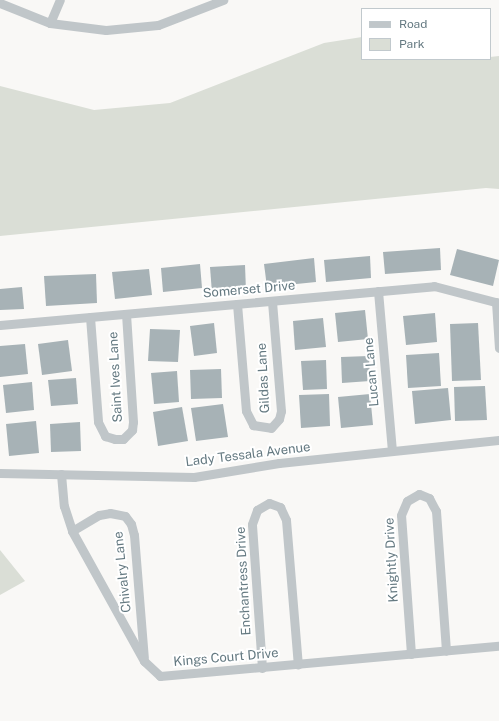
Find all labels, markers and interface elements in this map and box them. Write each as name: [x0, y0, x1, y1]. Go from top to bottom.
legend: [361, 8, 491, 60]
text: Road: [399, 17, 427, 31]
text: Park: [399, 37, 425, 51]
street label: Somerset Drive: [202, 278, 296, 302]
street label: Saint Ives Lane: [106, 331, 126, 423]
street label: Lucan Lane: [361, 337, 383, 407]
street label: Gildas Lane: [254, 342, 274, 414]
street label: Lady Tessala Avenue: [185, 440, 311, 470]
street label: Knightly Drive: [382, 517, 402, 603]
street label: Enchantress Drive: [233, 526, 255, 636]
street label: Chivalry Lane: [111, 530, 135, 614]
street label: Kings Court Drive: [173, 646, 279, 670]

